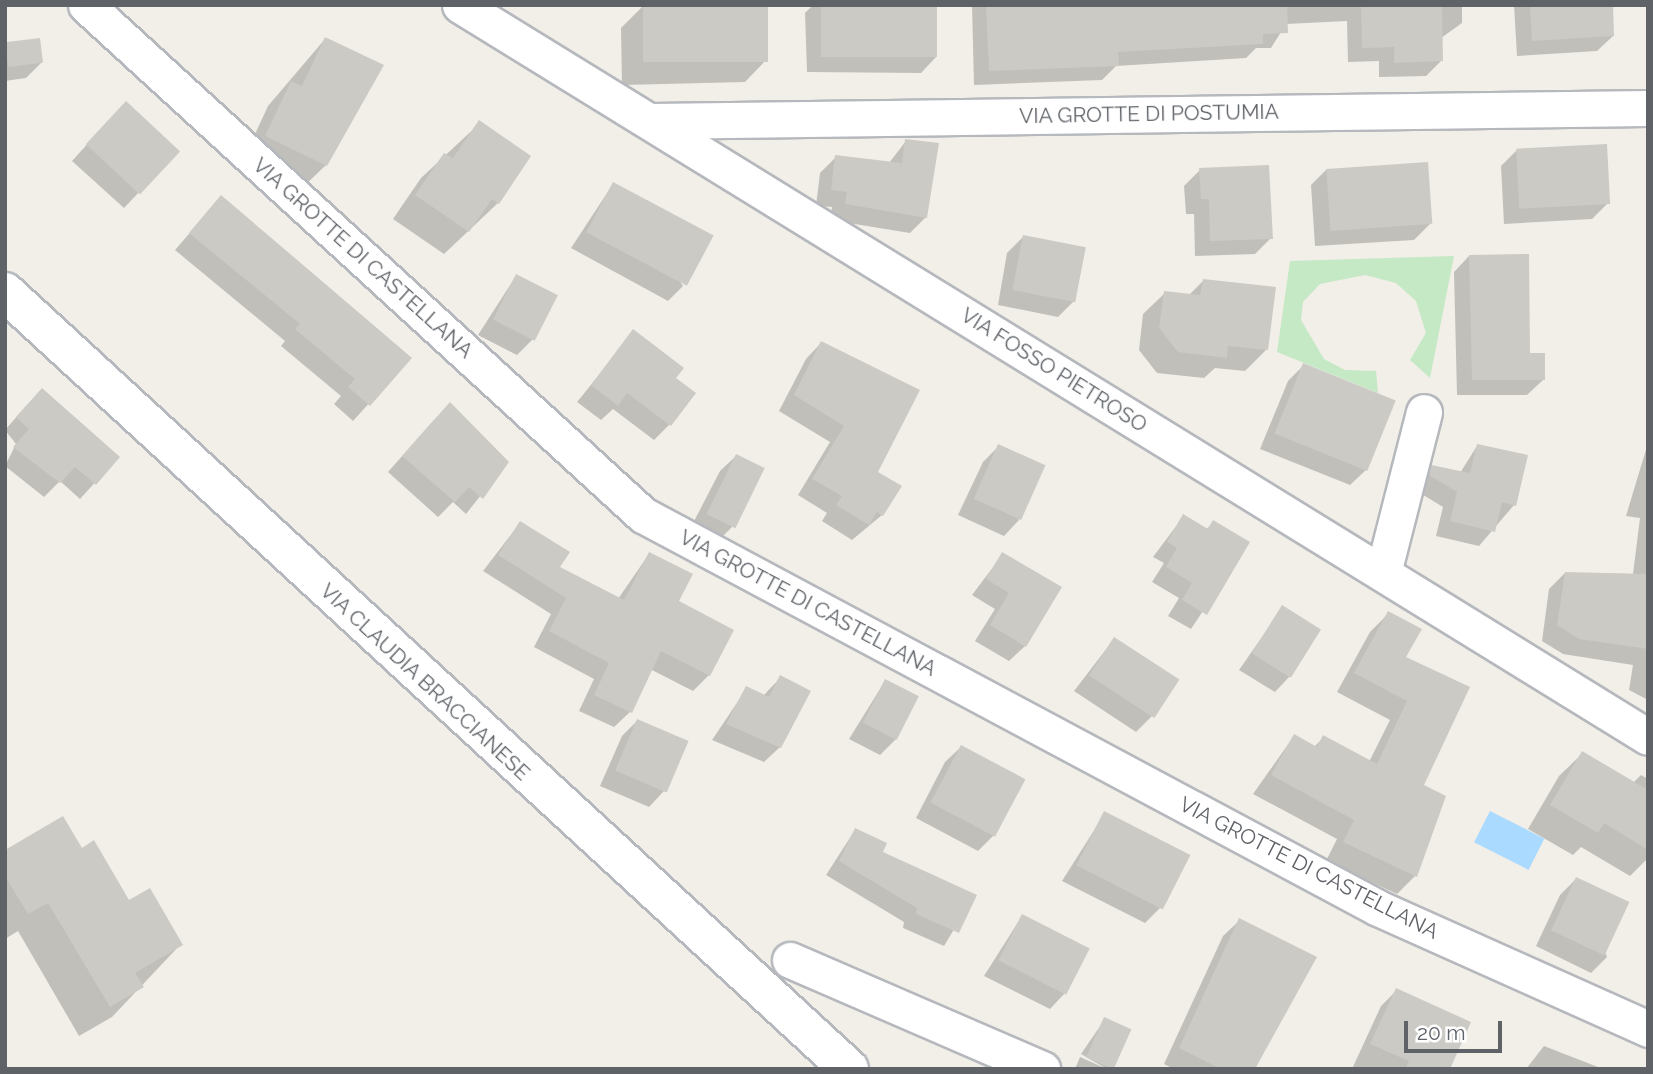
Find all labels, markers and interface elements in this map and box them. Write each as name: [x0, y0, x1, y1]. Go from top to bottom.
street label: VIA GROTTE DI POSTUMIA: [1019, 99, 1279, 129]
street label: VIA GROTTE DI CASTELLANA: [248, 152, 478, 364]
street label: VIA FOSSO PIETROSO: [956, 302, 1152, 438]
street label: VIA GROTTE DI CASTELLANA: [675, 524, 941, 682]
street label: VIA CLAUDIA BRACCIANESE: [315, 578, 535, 786]
street label: VIA GROTTE DI CASTELLANA: [1175, 791, 1443, 945]
scale bar: [1408, 1007, 1506, 1052]
text: 20 m: [1417, 1020, 1465, 1045]

